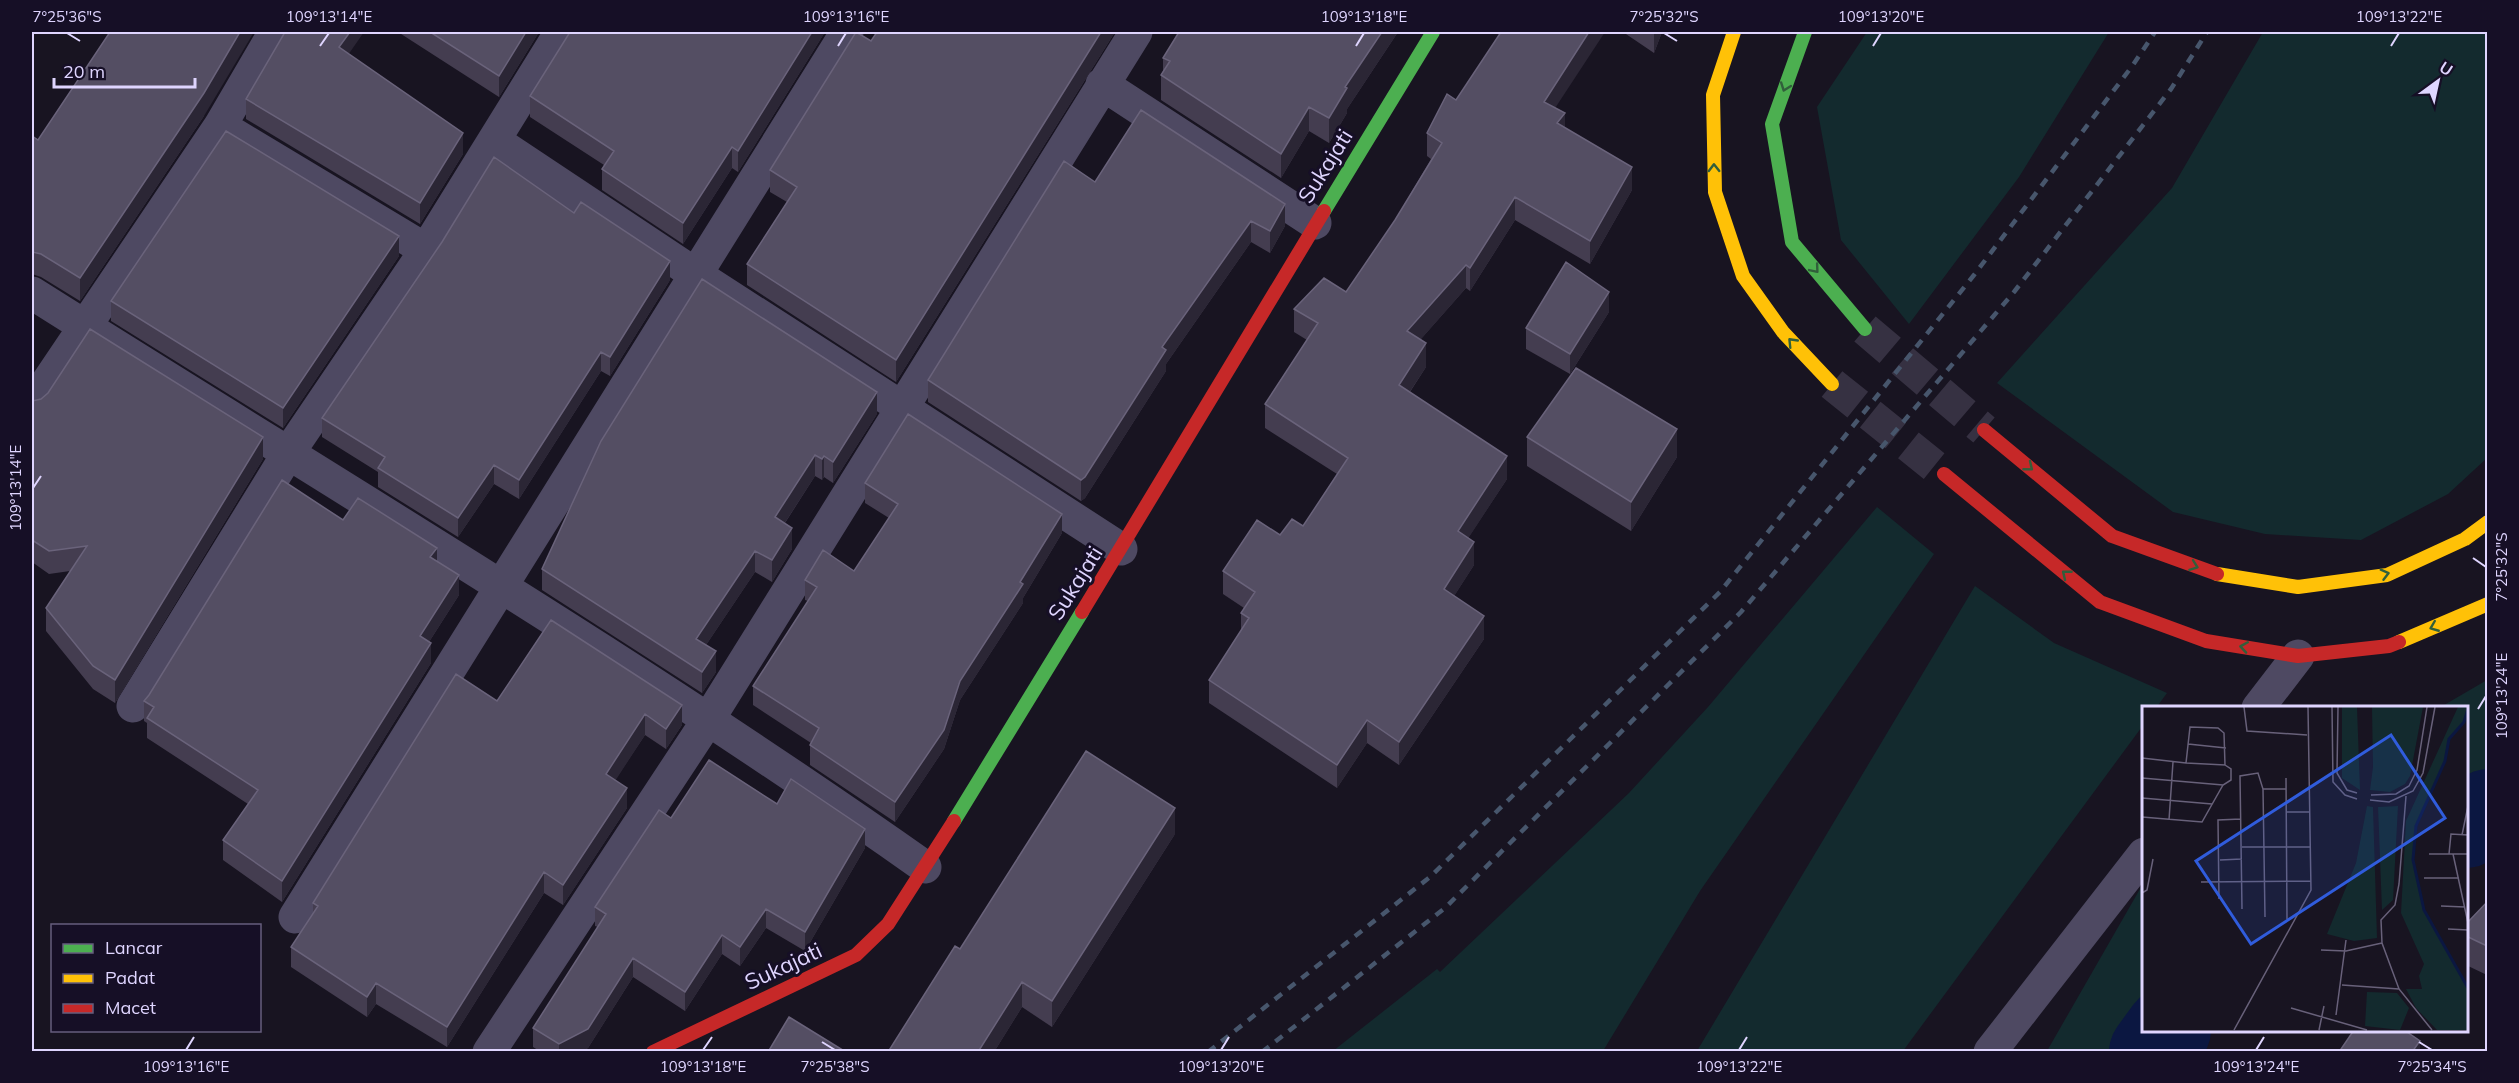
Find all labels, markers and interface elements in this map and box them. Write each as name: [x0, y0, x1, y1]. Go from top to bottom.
text: 7°25'36"S: [32, 7, 102, 26]
text: 109°13'14"E: [286, 7, 372, 26]
text: 109°13'16"E: [803, 7, 889, 26]
text: 109°13'18"E: [1321, 7, 1407, 26]
text: 7°25'32"S: [1629, 7, 1699, 26]
text: 109°13'20"E: [1838, 7, 1924, 26]
text: 109°13'22"E: [2356, 7, 2442, 26]
scale bar: [54, 51, 195, 89]
north arrow: [2408, 51, 2468, 111]
text: U: [2436, 57, 2457, 80]
text: 20 m: [63, 60, 105, 83]
one-way arrow: [1780, 81, 1793, 92]
street label: Sukajati: [1291, 124, 1359, 208]
one-way arrow: [1708, 163, 1720, 172]
one-way arrow: [1808, 262, 1819, 273]
one-way arrow: [1788, 338, 1799, 349]
text: 109°13'14"E: [6, 445, 25, 531]
one-way arrow: [2022, 460, 2033, 471]
text: 7°25'32"S: [2492, 532, 2511, 602]
street label: Sukajati: [1041, 541, 1109, 625]
one-way arrow: [2188, 558, 2199, 571]
one-way arrow: [2380, 569, 2390, 582]
one-way arrow: [2062, 571, 2073, 582]
one-way arrow: [2429, 620, 2440, 632]
one-way arrow: [2239, 642, 2249, 654]
text: 109°13'24"E: [2492, 653, 2511, 739]
inset map: [2142, 706, 2468, 1032]
legend: [51, 924, 261, 1032]
text: Lancar: [105, 936, 163, 959]
street label: Sukajati: [740, 936, 826, 996]
text: Padat: [105, 966, 155, 989]
text: Macet: [105, 996, 156, 1019]
text: 109°13'16"E: [143, 1057, 229, 1076]
text: 109°13'18"E: [660, 1057, 746, 1076]
text: 7°25'38"S: [800, 1057, 870, 1076]
text: 109°13'20"E: [1178, 1057, 1264, 1076]
text: 109°13'22"E: [1696, 1057, 1782, 1076]
text: 109°13'24"E: [2213, 1057, 2299, 1076]
text: 7°25'34"S: [2397, 1057, 2467, 1076]

